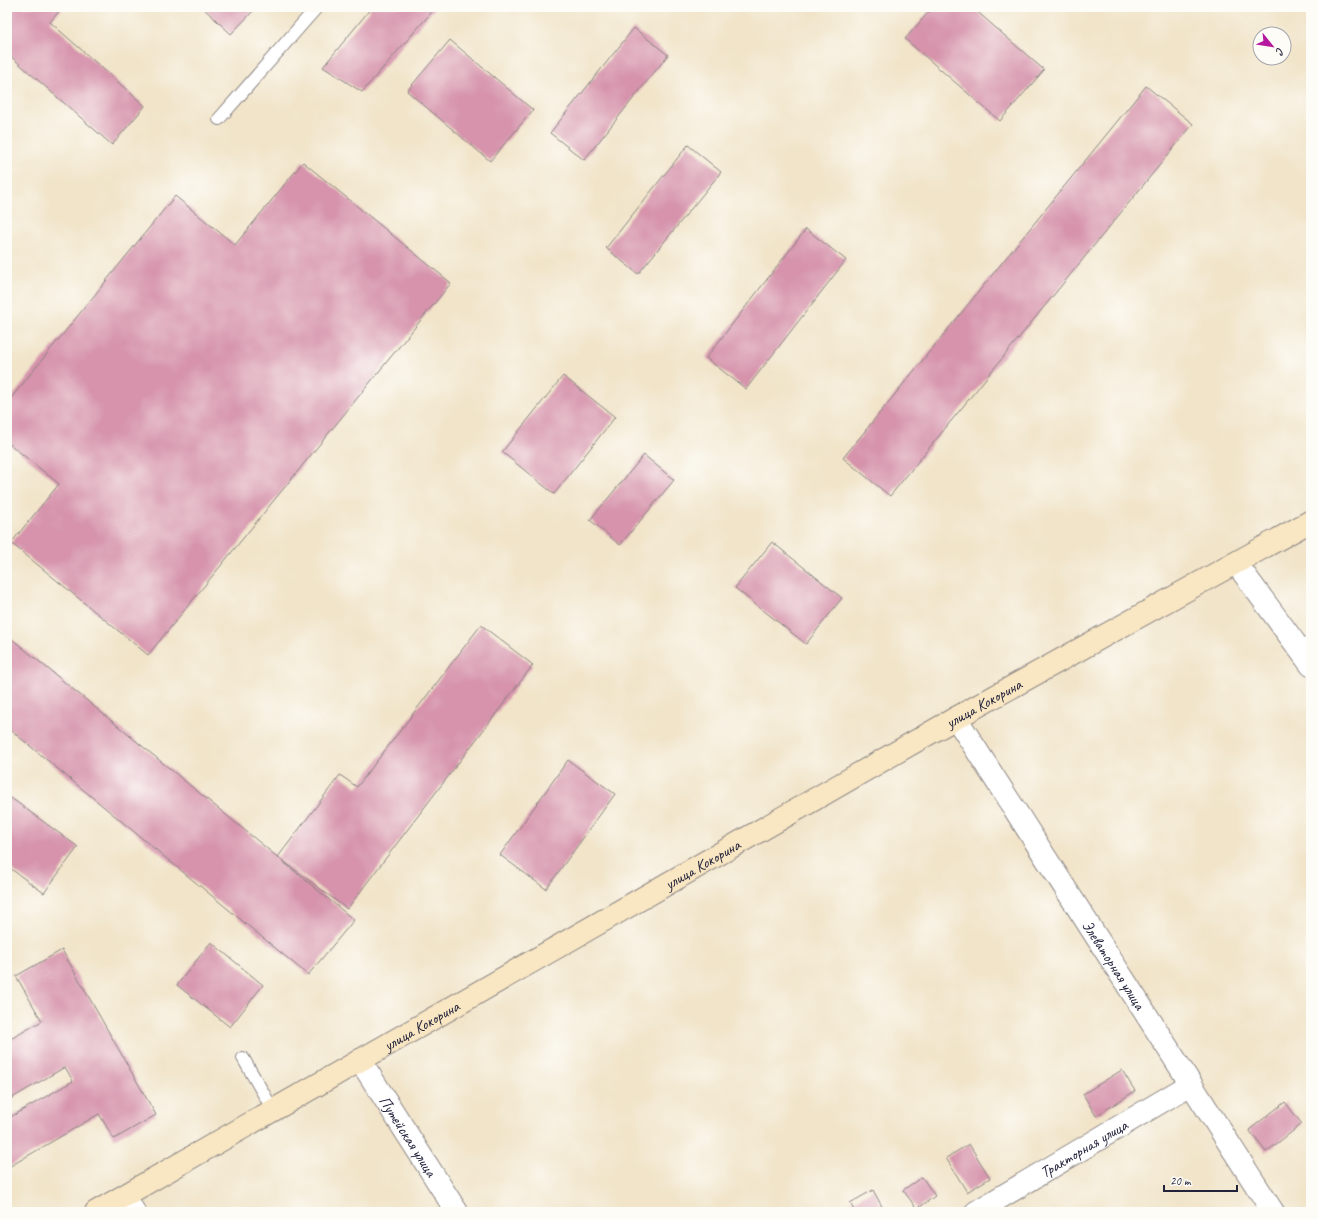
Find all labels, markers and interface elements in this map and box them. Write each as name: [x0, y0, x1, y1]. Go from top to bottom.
north arrow: [1252, 26, 1292, 66]
text: С: [1272, 45, 1288, 58]
street label: улица Кокорина: [941, 674, 1026, 733]
street label: улица Кокорина: [660, 835, 745, 895]
street label: Элеваторная улица: [1077, 917, 1150, 1015]
street label: улица Кокорина: [379, 996, 464, 1056]
street label: Путейская улица: [374, 1092, 442, 1182]
street label: Тракторная улица: [1037, 1115, 1132, 1183]
scale bar: [1164, 1167, 1237, 1193]
text: 20 m: [1170, 1173, 1192, 1189]

